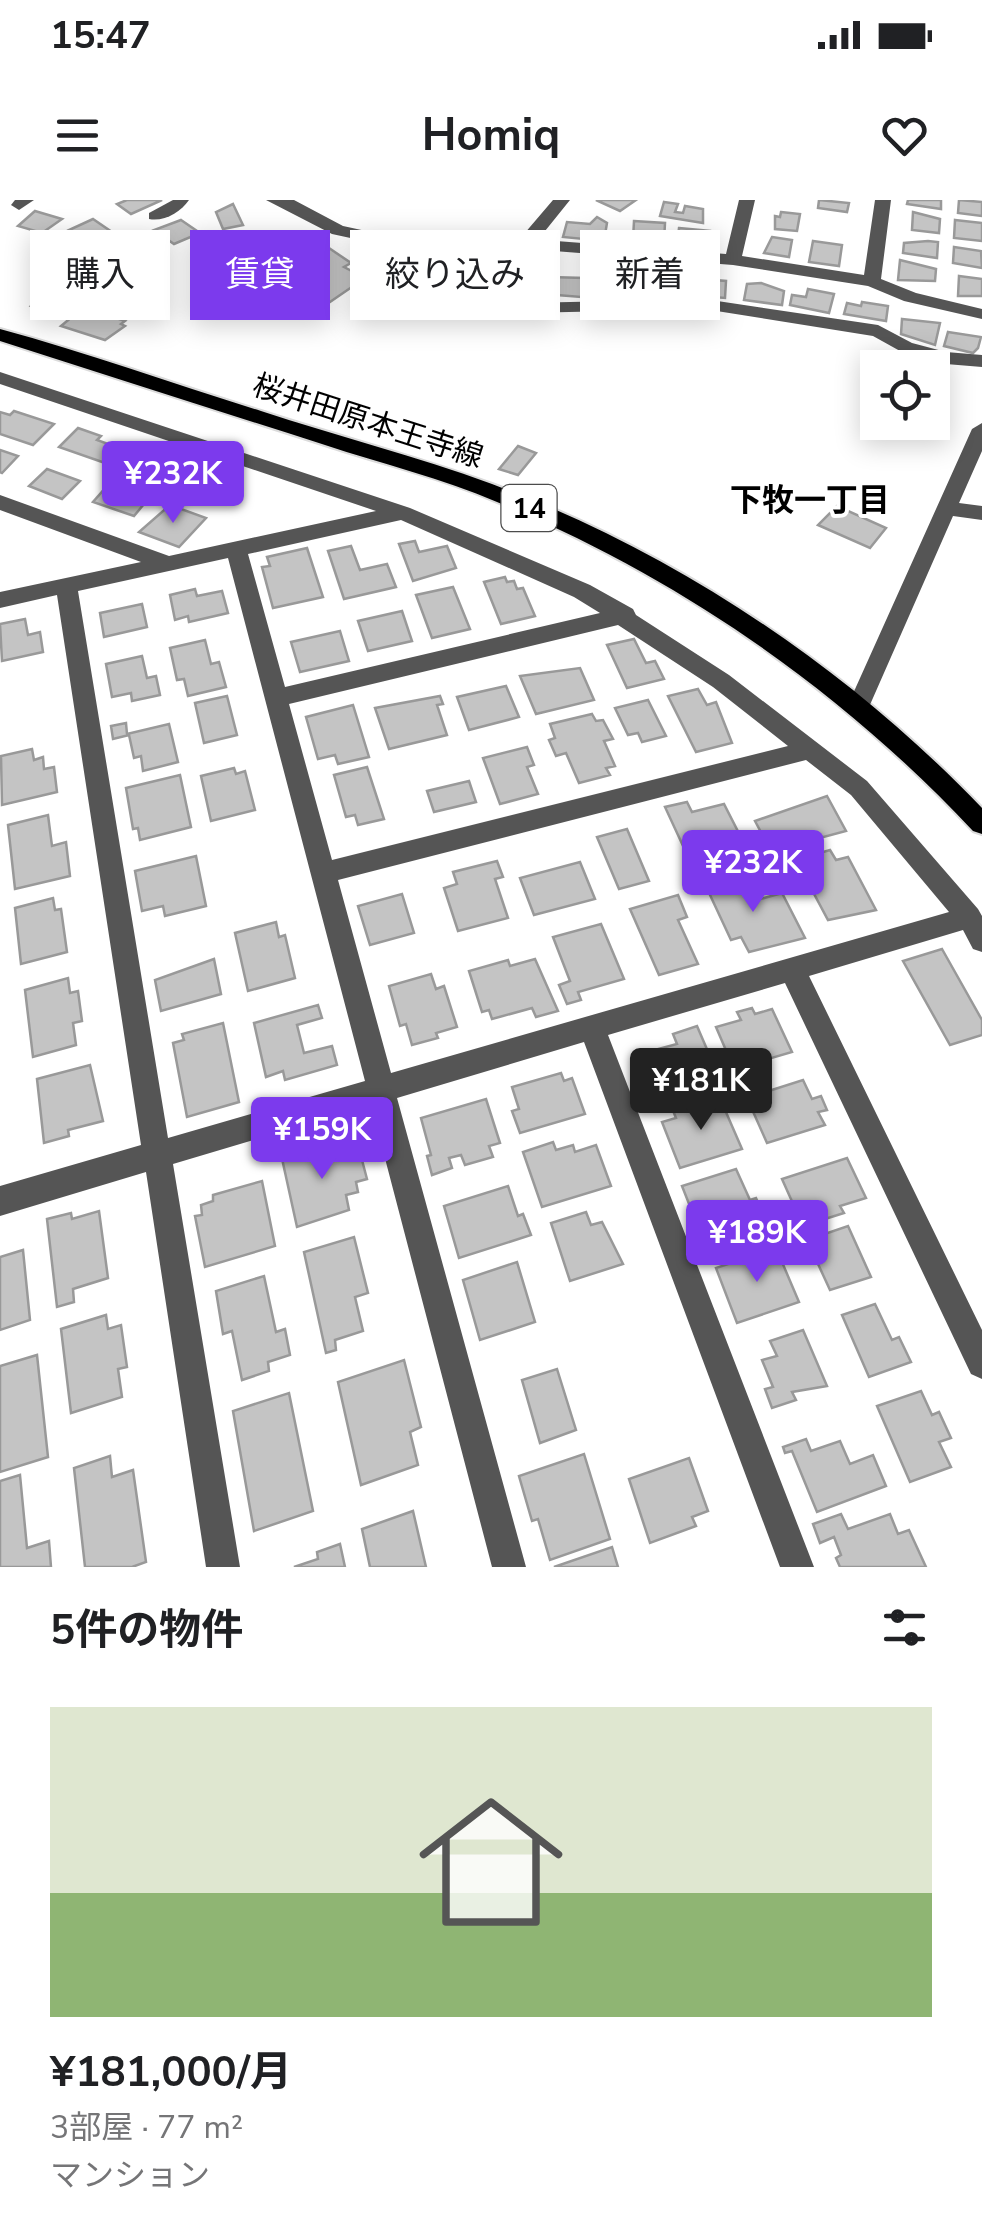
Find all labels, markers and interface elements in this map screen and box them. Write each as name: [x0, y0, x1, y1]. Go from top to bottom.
text: 15:47: [50, 10, 151, 61]
text: Homiq: [422, 105, 560, 166]
icon: menu: [50, 108, 105, 163]
icon: heart: [877, 108, 932, 163]
chip: 購入: [30, 230, 170, 320]
chip: 賃貸: [190, 230, 330, 320]
chip: 絞り込み: [350, 230, 560, 320]
chip: 新着: [580, 230, 720, 320]
map controls: [860, 350, 950, 440]
button: locate: [860, 350, 950, 440]
street label: 桜井田原本王寺線: [247, 365, 488, 478]
pin: ¥232K: [103, 441, 243, 526]
text: ¥232K: [124, 452, 222, 495]
district label: 下牧一丁目: [730, 479, 890, 522]
road number: 14: [502, 485, 556, 531]
pin: ¥232K: [683, 830, 823, 915]
text: ¥232K: [704, 841, 802, 884]
pin: ¥181K: [631, 1048, 771, 1133]
text: ¥181K: [652, 1059, 750, 1102]
pin: ¥159K: [252, 1097, 392, 1182]
text: ¥159K: [273, 1108, 371, 1151]
pin: ¥189K: [687, 1200, 827, 1285]
text: ¥189K: [708, 1211, 806, 1254]
icon: filters: [877, 1600, 932, 1655]
text: 5件の物件: [50, 1602, 243, 1659]
icon: home: [401, 1772, 581, 1952]
text: ¥181,000/月: [50, 2044, 292, 2101]
text: 3部屋 · 77 m²: [50, 2106, 243, 2149]
text: マンション: [50, 2154, 210, 2197]

